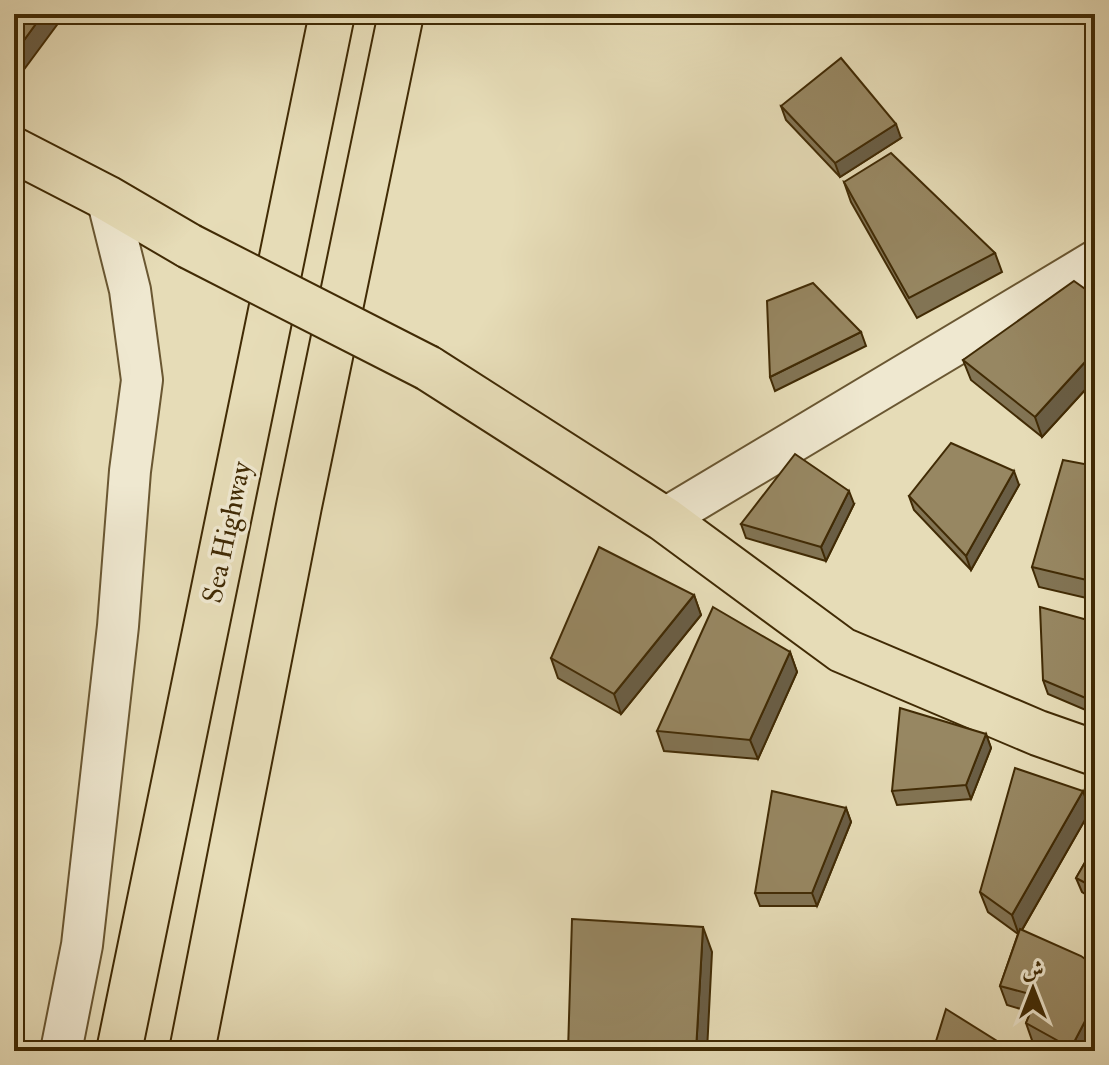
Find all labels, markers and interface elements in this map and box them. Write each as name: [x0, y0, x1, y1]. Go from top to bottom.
street label: Sea Highway: [195, 458, 260, 606]
north arrow: [993, 949, 1073, 1029]
text: ش: [1022, 956, 1044, 984]

